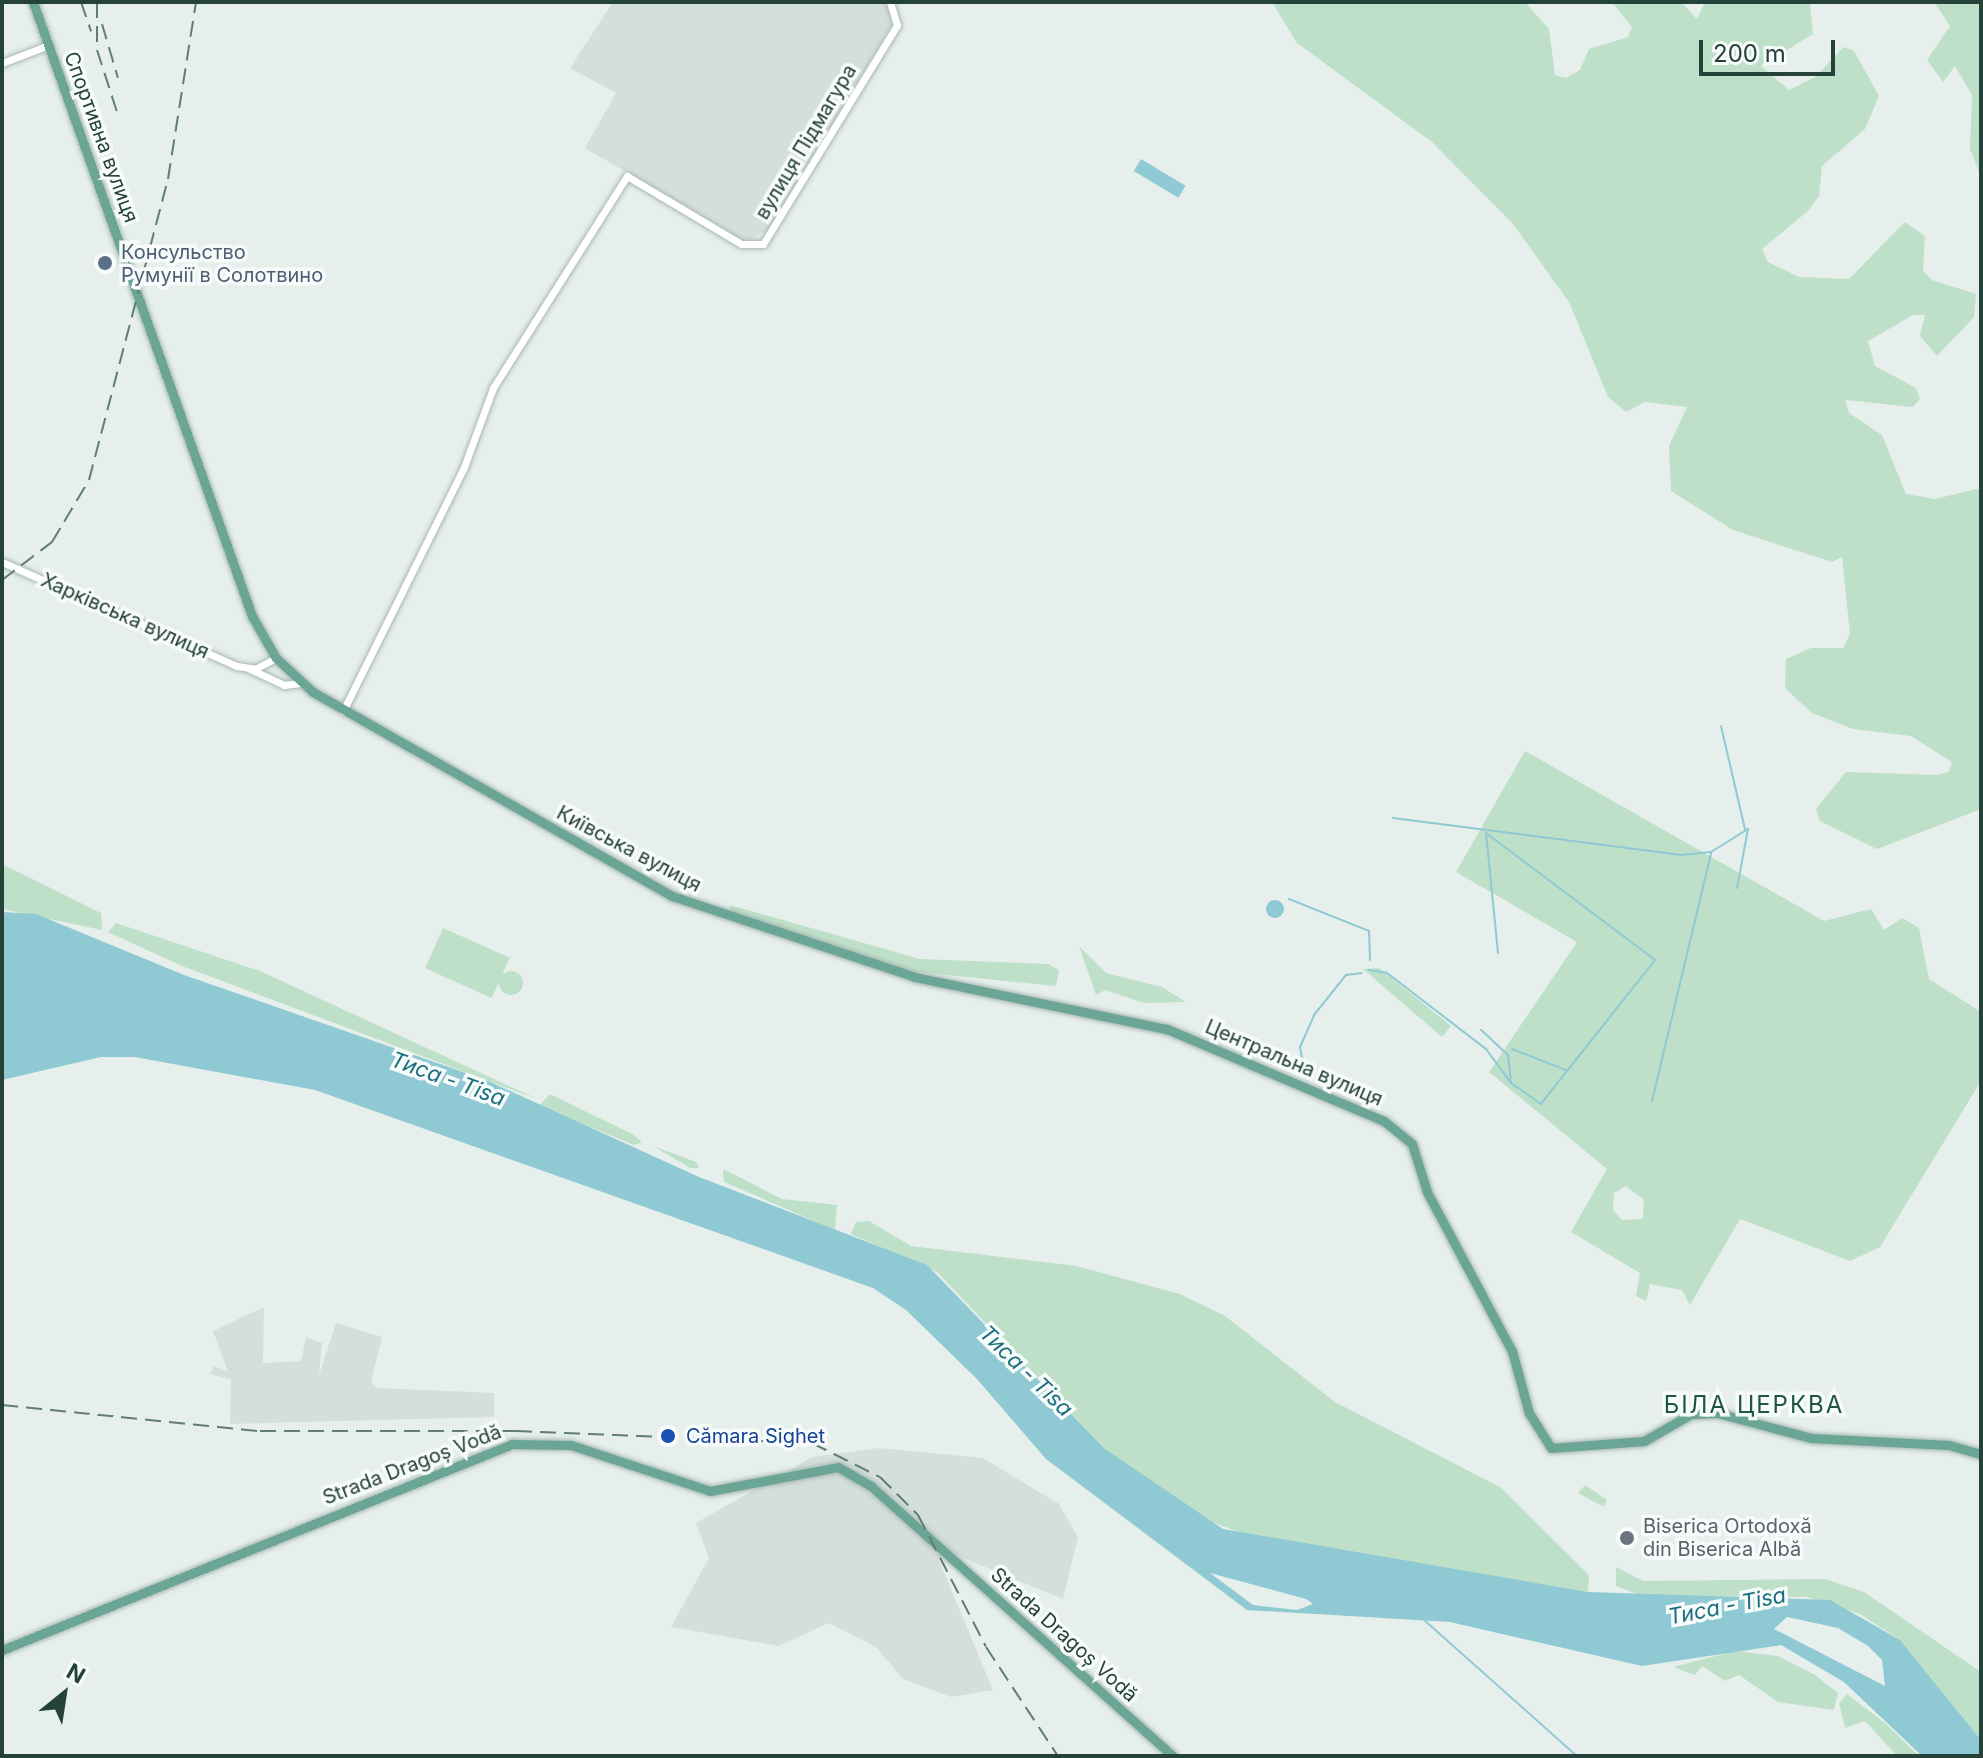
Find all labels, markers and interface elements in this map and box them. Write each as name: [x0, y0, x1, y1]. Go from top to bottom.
scale bar: [1703, 24, 1839, 74]
text: 200 m: [1713, 39, 1786, 68]
street label: Спортивна вулиця: [59, 48, 143, 226]
street label: вулиця Підмагура: [750, 60, 862, 224]
place label: Консульство Румунії в Солотвино: [121, 240, 323, 287]
marker: Консульство Румунії в Солотвино: [96, 254, 114, 272]
street label: Харківська вулиця: [37, 568, 213, 664]
street label: Київська вулиця: [553, 801, 705, 897]
street label: Центральна вулиця: [1202, 1015, 1386, 1111]
water label: Тиса - Tisa: [387, 1046, 509, 1112]
water label: Тиса - Tisa: [974, 1320, 1078, 1422]
district label: БІЛА ЦЕРКВА: [1664, 1391, 1844, 1419]
street label: Strada Dragoș Vodă: [319, 1420, 505, 1510]
place label: Cămara Sighet: [686, 1424, 825, 1448]
marker: Cămara Sighet: [657, 1425, 679, 1447]
place label: Biserica Ortodoxă din Biserica Albă: [1643, 1514, 1812, 1561]
marker: Biserica Ortodoxă din Biserica Albă: [1618, 1529, 1636, 1547]
street label: Strada Dragoș Vodă: [986, 1563, 1142, 1707]
water label: Тиса - Tisa: [1666, 1582, 1788, 1630]
north arrow: [24, 1654, 104, 1734]
text: N: [62, 1658, 90, 1689]

